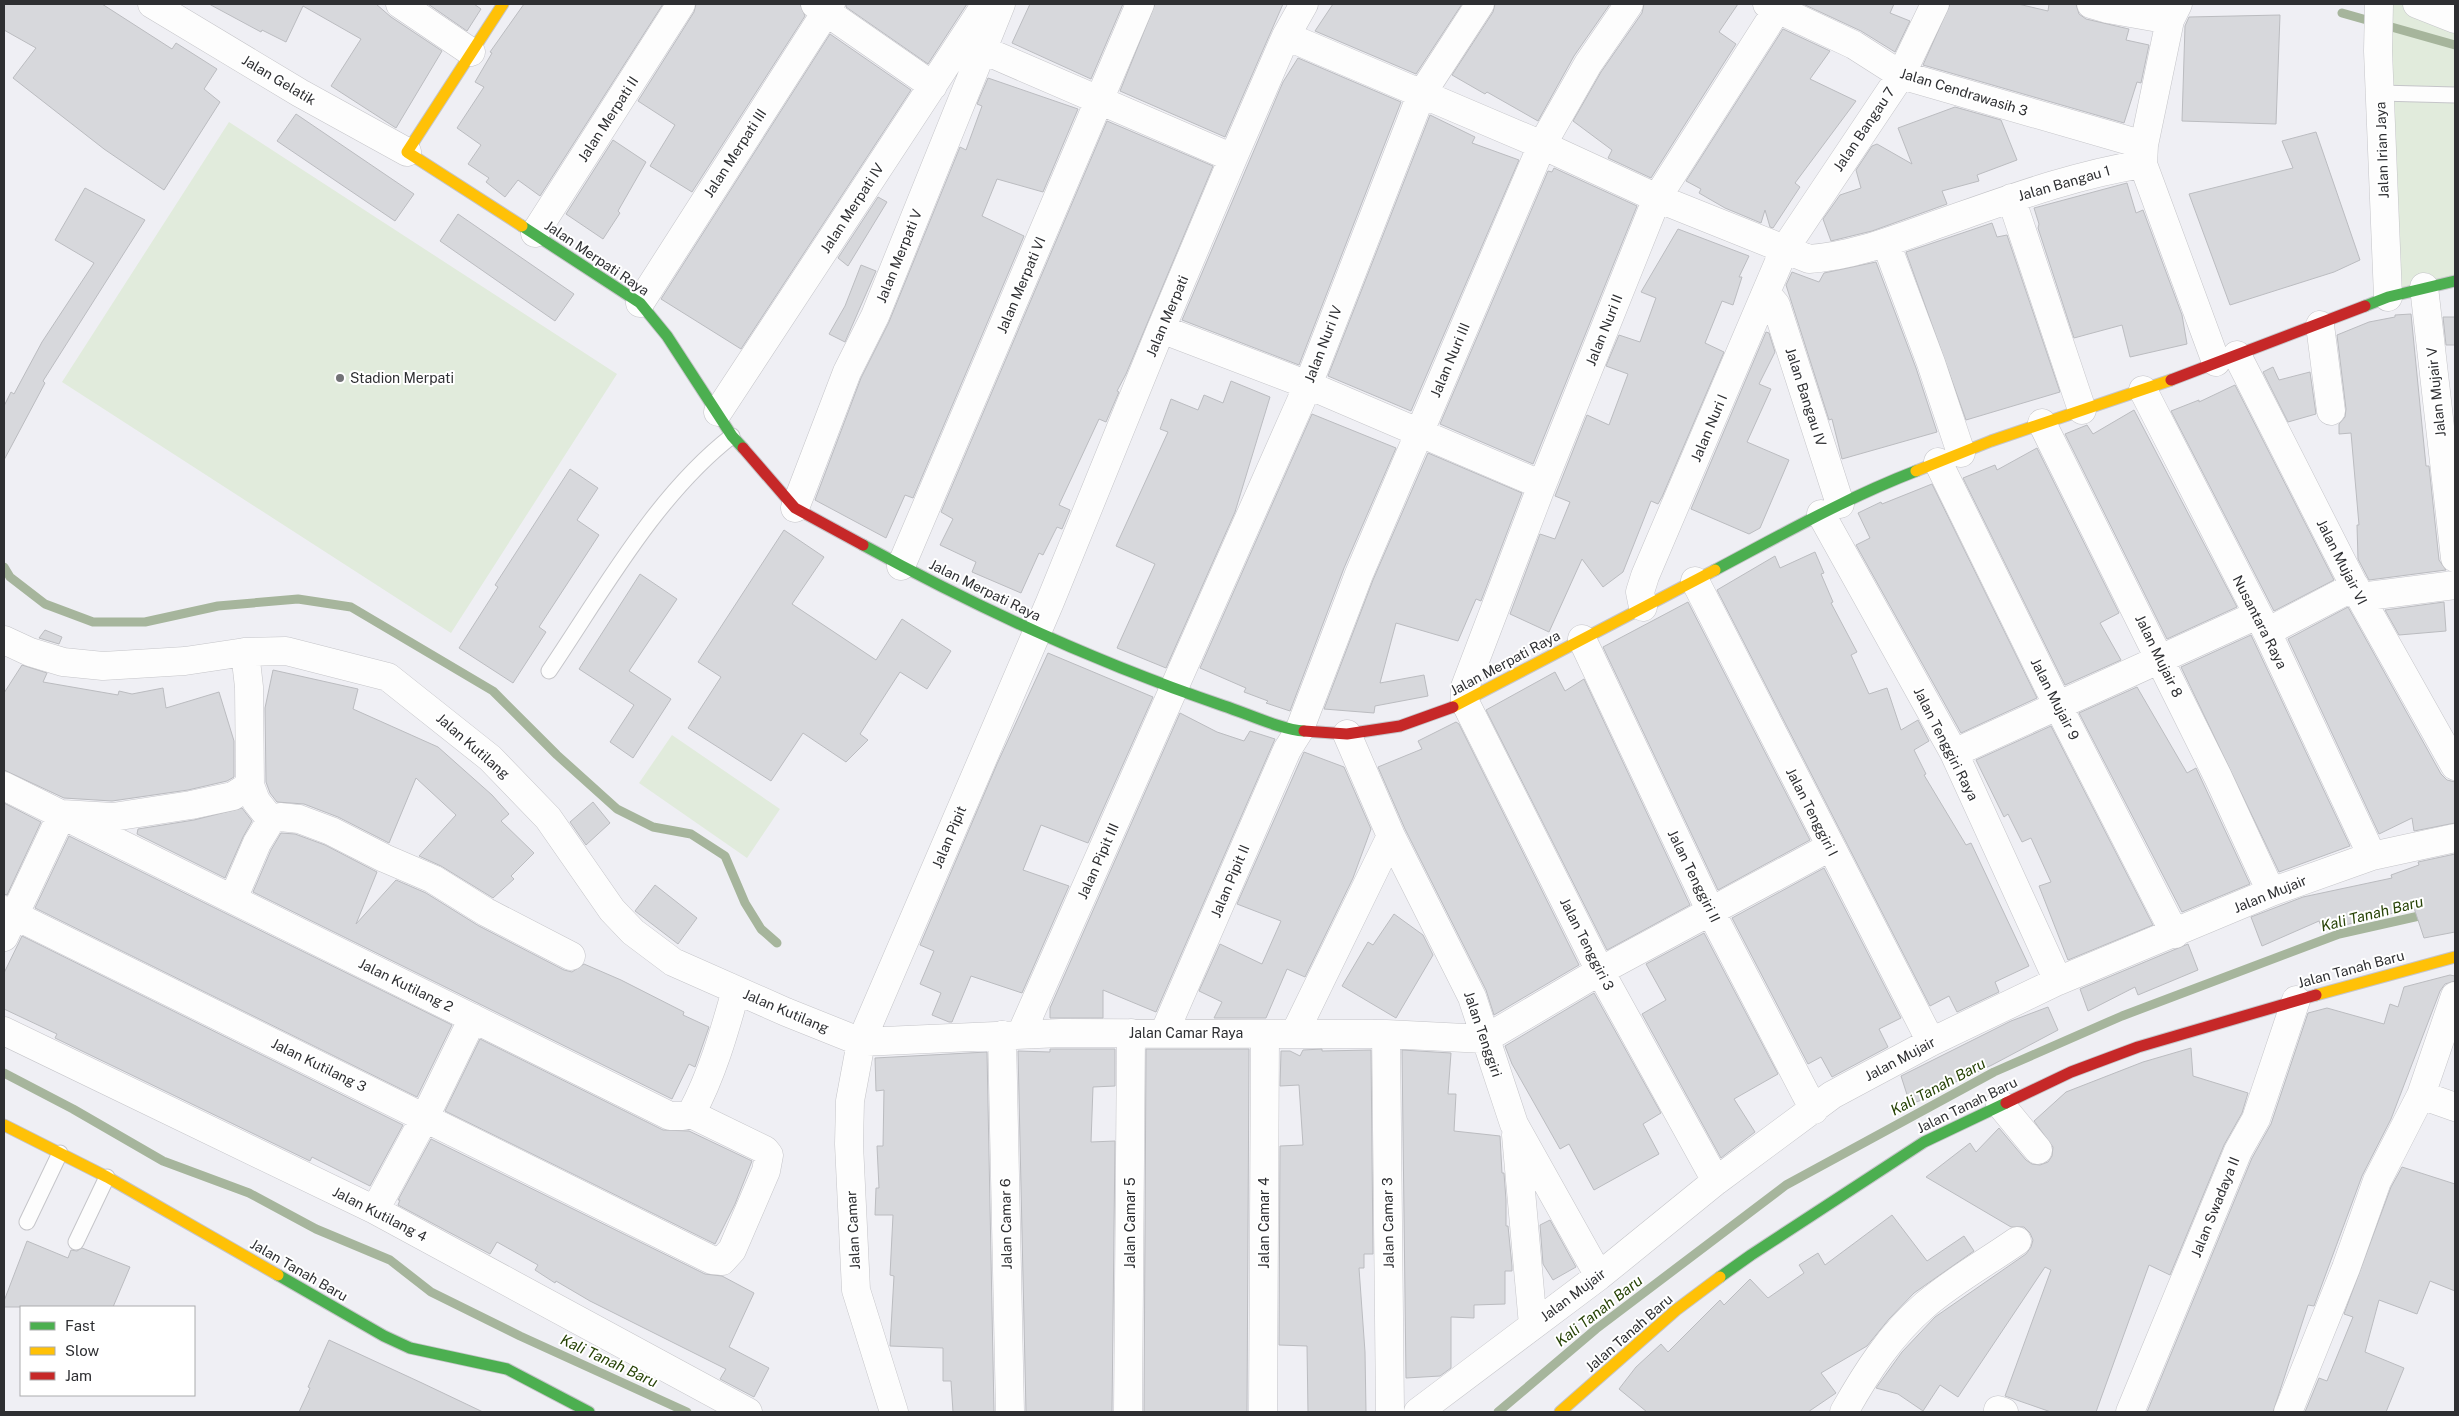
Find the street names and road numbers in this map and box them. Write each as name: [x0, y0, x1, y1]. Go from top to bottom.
street label: Jalan Gelatik: [239, 52, 319, 108]
street label: Jalan Cendrawasih 3: [1898, 65, 2030, 119]
street label: Jalan Merpati II: [575, 73, 641, 165]
street label: Jalan Bangau 7: [1830, 84, 1898, 174]
street label: Jalan Irian Jaya: [2372, 101, 2392, 199]
street label: Jalan Merpati III: [700, 106, 770, 200]
street label: Jalan Merpati IV: [817, 160, 887, 256]
street label: Jalan Bangau 1: [2016, 162, 2112, 204]
street label: Jalan Merpati V: [873, 206, 925, 305]
street label: Jalan Merpati Raya: [542, 217, 652, 299]
street label: Jalan Merpati VI: [993, 234, 1049, 336]
street label: Jalan Merpati: [1143, 273, 1191, 359]
street label: Jalan Nuri II: [1582, 292, 1626, 368]
street label: Jalan Nuri IV: [1301, 303, 1345, 385]
street label: Jalan Nuri III: [1427, 320, 1473, 400]
street label: Jalan Bangau IV: [1782, 346, 1830, 449]
street label: Jalan Mujair V: [2423, 346, 2449, 438]
street label: Jalan Nuri I: [1688, 392, 1730, 464]
street label: Jalan Mujair VI: [2314, 516, 2370, 608]
street label: Jalan Merpati Raya: [927, 556, 1043, 624]
street label: Nusantara Raya: [2230, 573, 2290, 671]
street label: Jalan Mujair 8: [2132, 612, 2186, 700]
street label: Jalan Merpati Raya: [1447, 627, 1563, 699]
street label: Jalan Mujair 9: [2028, 655, 2083, 743]
street label: Jalan Tenggiri Raya: [1911, 685, 1981, 803]
street label: Jalan Kutilang: [433, 710, 513, 782]
street label: Jalan Tenggiri I: [1783, 765, 1841, 859]
street label: Jalan Pipit: [929, 803, 969, 871]
street label: Jalan Pipit III: [1074, 820, 1122, 902]
street label: Jalan Tenggiri II: [1665, 827, 1723, 925]
street label: Jalan Pipit II: [1207, 842, 1253, 920]
street label: Jalan Mujair: [2231, 872, 2309, 916]
street label: Jalan Tenggiri 3: [1557, 895, 1617, 993]
street label: Jalan Tanah Baru: [2296, 947, 2406, 991]
street label: Jalan Kutilang 2: [356, 955, 456, 1015]
street label: Jalan Kutilang: [741, 986, 832, 1036]
street label: Jalan Tenggiri: [1461, 989, 1505, 1079]
street label: Jalan Camar Raya: [1129, 1025, 1243, 1041]
street label: Jalan Mujair: [1862, 1034, 1938, 1084]
street label: Jalan Kutilang 3: [269, 1035, 369, 1095]
street label: Jalan Tanah Baru: [1914, 1074, 2020, 1136]
street label: Jalan Swadaya II: [2188, 1154, 2242, 1260]
street label: Jalan Camar 5: [1122, 1177, 1138, 1269]
street label: Jalan Camar 4: [1256, 1177, 1272, 1269]
street label: Jalan Camar 3: [1379, 1177, 1397, 1269]
street label: Jalan Camar 6: [997, 1178, 1015, 1270]
street label: Jalan Kutilang 4: [330, 1183, 430, 1245]
street label: Jalan Camar: [843, 1190, 863, 1270]
street label: Jalan Tanah Baru: [247, 1236, 351, 1304]
street label: Jalan Mujair: [1537, 1265, 1609, 1325]
street label: Jalan Tanah Baru: [1582, 1291, 1676, 1375]

